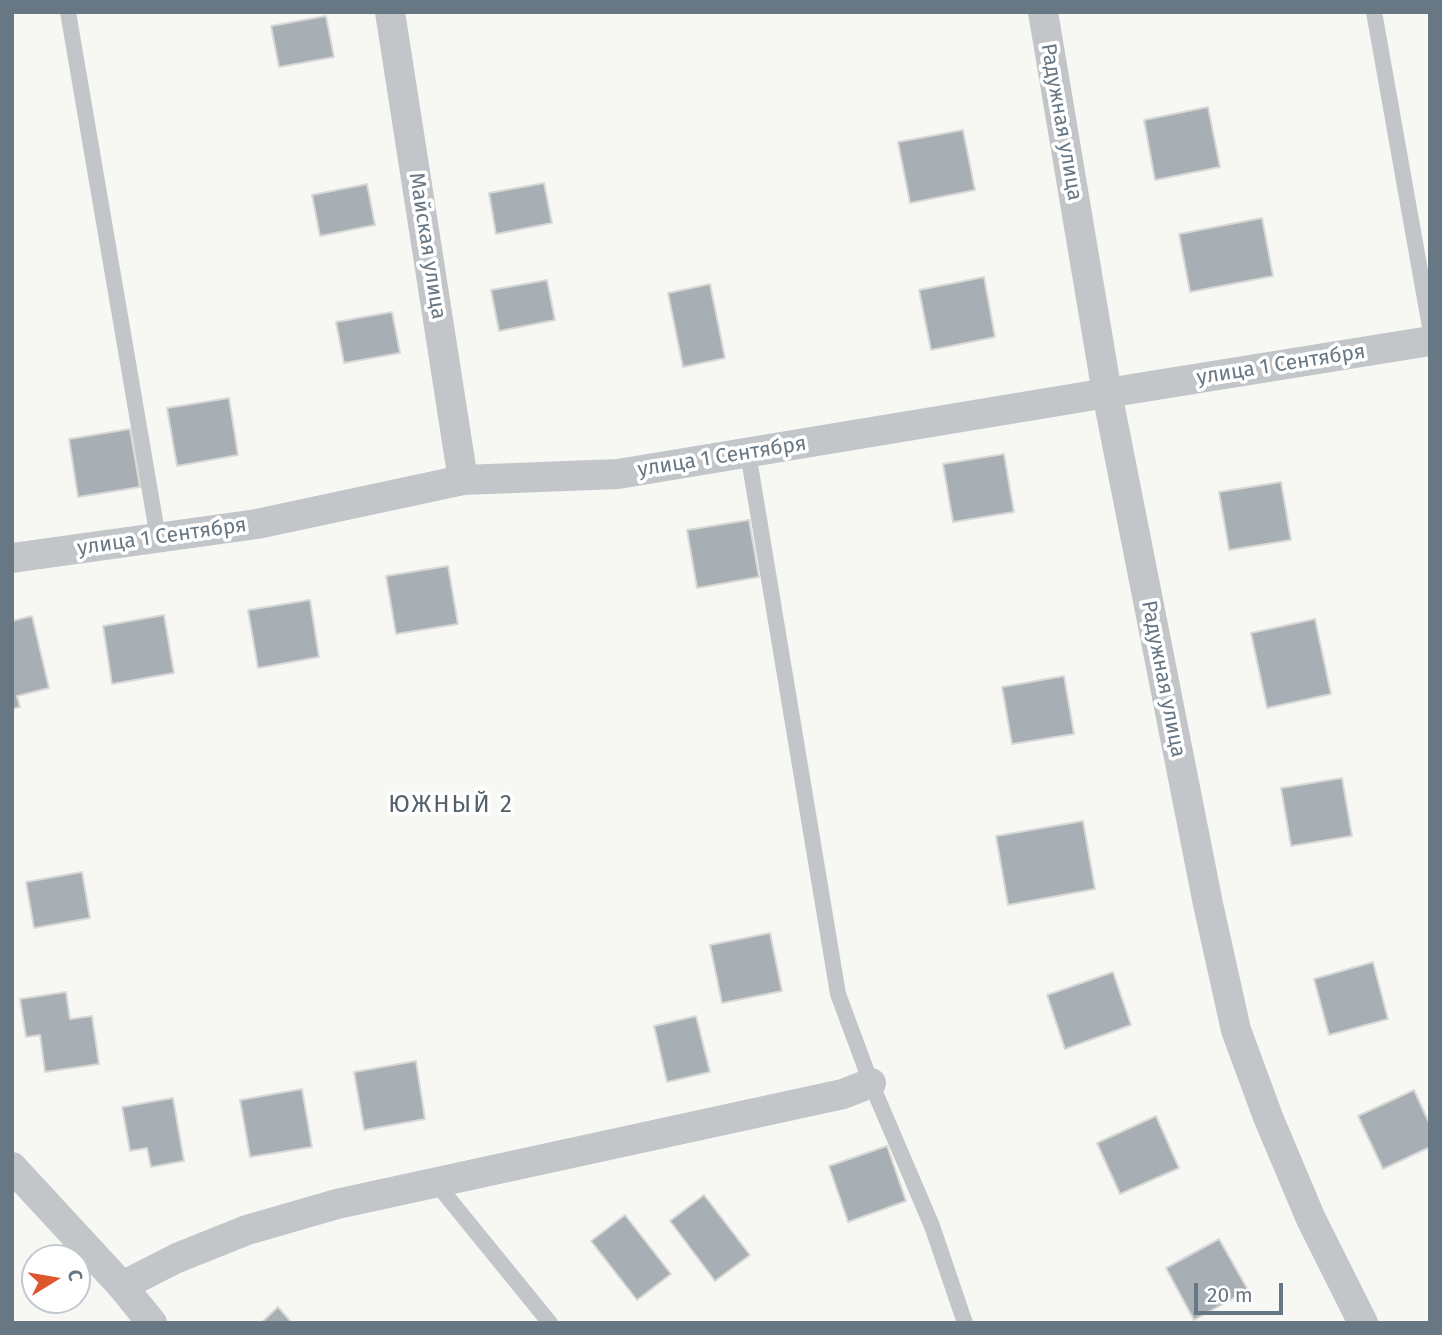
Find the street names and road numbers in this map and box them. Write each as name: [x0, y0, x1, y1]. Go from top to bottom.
street label: Радужная улица: [1035, 41, 1087, 203]
street label: Майская улица: [403, 171, 451, 321]
street label: улица 1 Сентября: [1195, 339, 1367, 391]
street label: улица 1 Сентября: [636, 431, 808, 483]
street label: улица 1 Сентября: [76, 513, 248, 561]
street label: Радужная улица: [1135, 598, 1191, 760]

